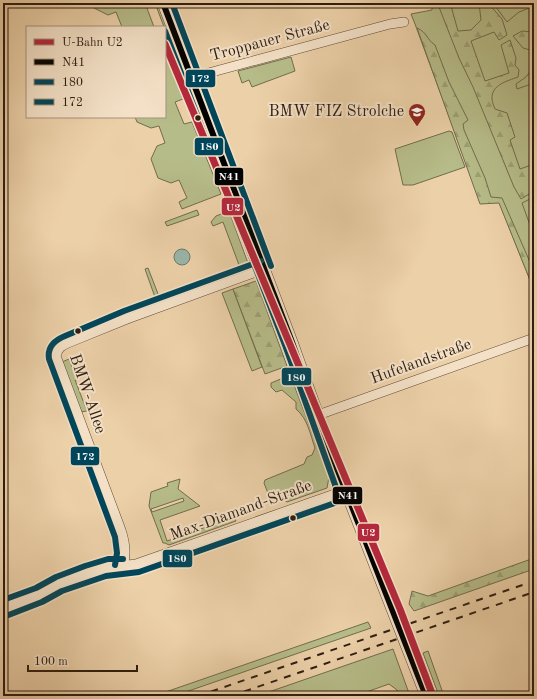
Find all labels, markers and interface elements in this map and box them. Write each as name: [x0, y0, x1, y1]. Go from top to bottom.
street label: Troppauer Straße: [208, 17, 332, 65]
legend: [26, 26, 166, 118]
text: U-Bahn U2: [62, 37, 123, 49]
text: N41: [62, 57, 85, 69]
line badge: 172: [185, 69, 216, 88]
text: 172: [190, 74, 210, 85]
text: 180: [62, 77, 83, 89]
text: 172: [62, 97, 83, 109]
school or university icon: BMW FIZ Strolche: [407, 102, 427, 127]
place label: BMW FIZ Strolche: [269, 104, 404, 120]
unlabelled marker: [193, 113, 203, 123]
line badge: 180: [194, 137, 224, 156]
text: 180: [199, 142, 219, 153]
line badge: N41: [214, 167, 244, 186]
text: N41: [218, 172, 240, 183]
line badge: U2: [221, 197, 244, 216]
text: U2: [225, 203, 241, 214]
unlabelled marker: [73, 326, 83, 336]
street label: Hufelandstraße: [369, 336, 473, 388]
street label: BMW-Allee: [66, 352, 108, 436]
line badge: 180: [281, 367, 312, 386]
text: 180: [286, 373, 306, 384]
line badge: 172: [70, 446, 100, 466]
text: 172: [75, 452, 95, 463]
street label: Max-Diamand-Straße: [168, 478, 314, 544]
line badge: N41: [332, 486, 363, 505]
text: N41: [337, 491, 359, 502]
unlabelled marker: [288, 513, 298, 523]
line badge: U2: [357, 523, 380, 542]
text: U2: [360, 528, 376, 539]
line badge: 180: [162, 549, 193, 568]
text: 180: [167, 554, 187, 565]
scale bar: [28, 647, 137, 673]
text: 100 m: [34, 656, 68, 668]

